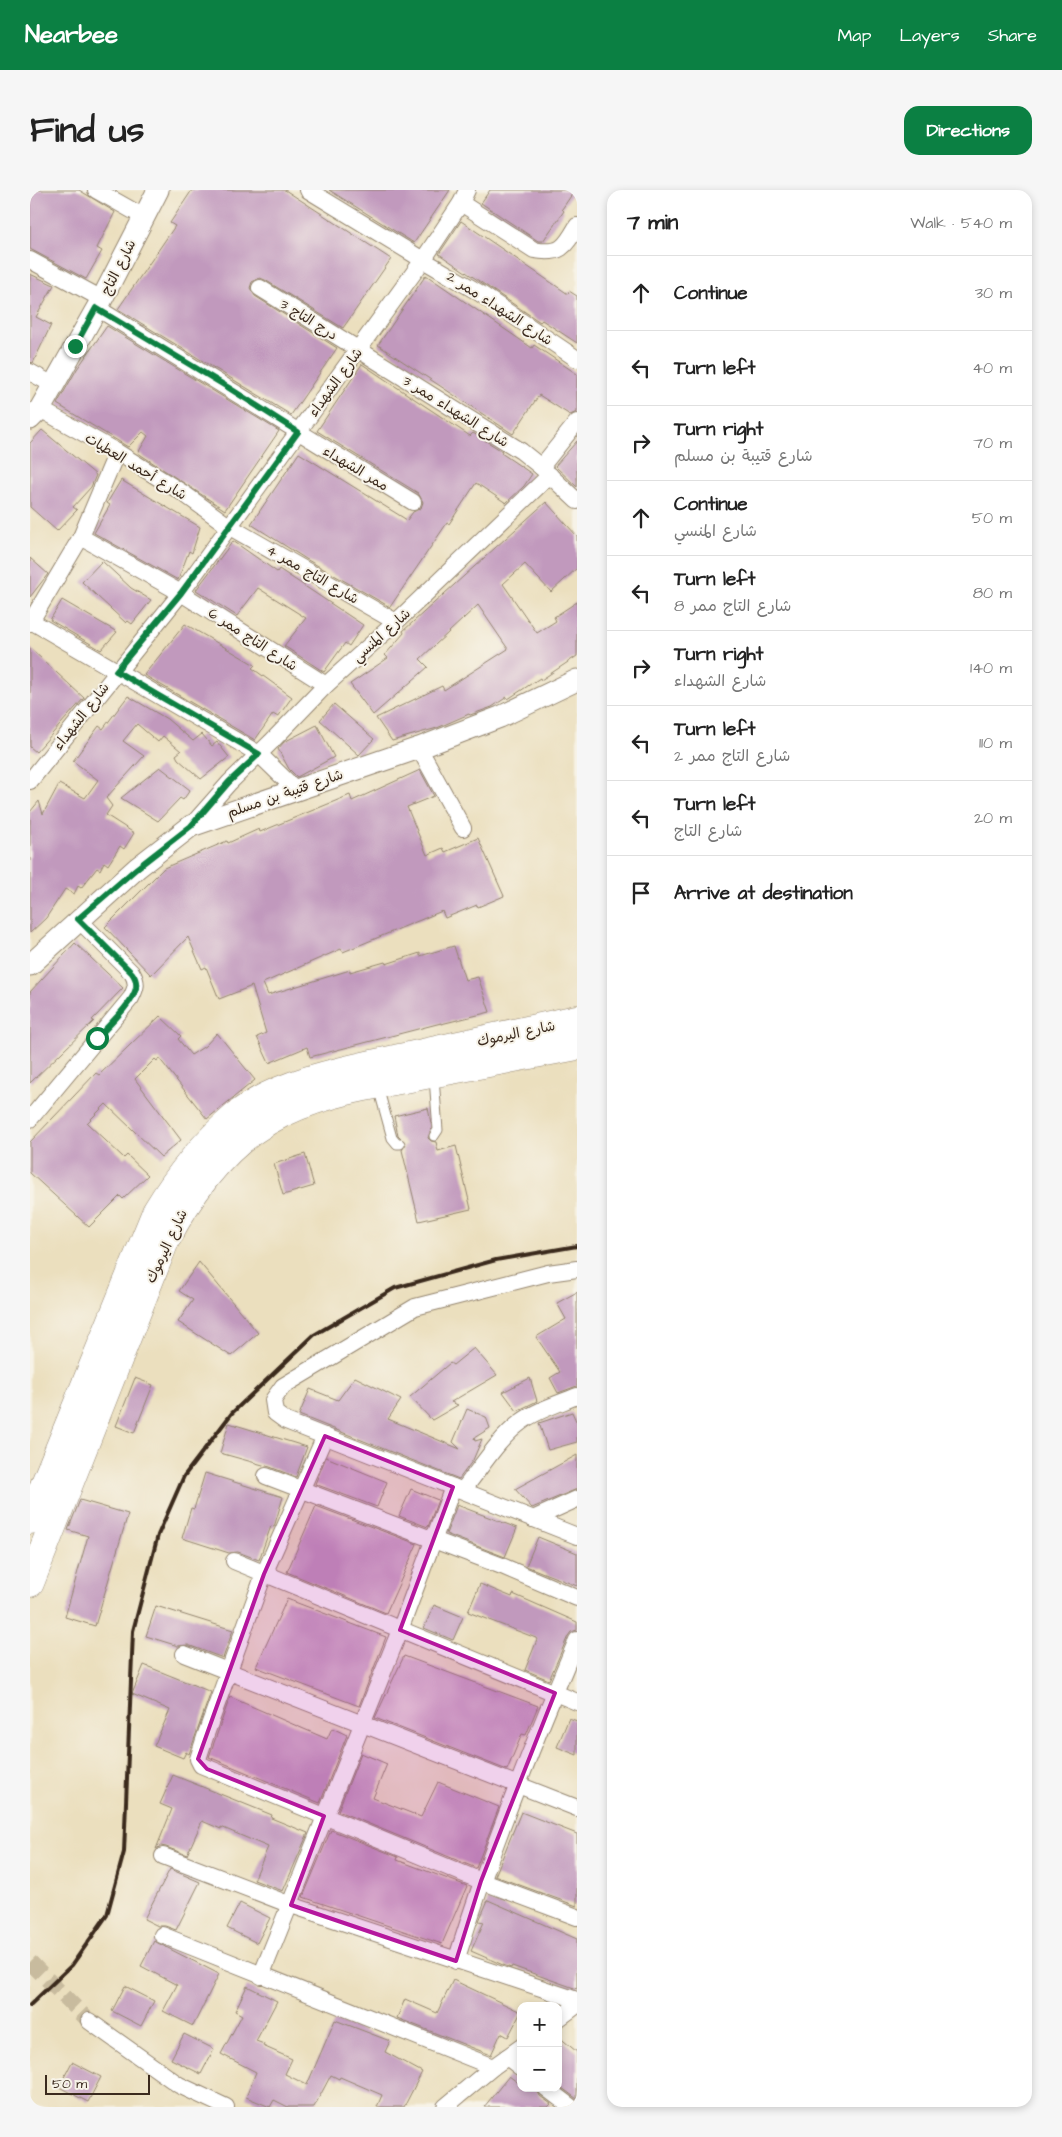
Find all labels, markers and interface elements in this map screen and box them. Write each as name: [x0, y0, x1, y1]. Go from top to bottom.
text: Nearbee: [25, 18, 118, 52]
text: Map: [837, 23, 871, 48]
text: Layers: [899, 23, 960, 48]
text: Share: [988, 23, 1037, 48]
text: Find us: [30, 106, 144, 155]
button: Directions: [904, 106, 1032, 155]
text: 7 min: [627, 208, 678, 237]
text: Walk · 540 m: [910, 212, 1012, 234]
street label: شارع التاج: [96, 236, 141, 299]
street label: شارع الشهداء ممر 2: [443, 267, 556, 351]
icon: ahead: [627, 279, 655, 307]
text: Continue: [674, 280, 748, 307]
text: 30 m: [975, 282, 1012, 304]
street label: درج التاج 3: [276, 294, 341, 345]
route end: [64, 335, 87, 358]
street label: شارع الشهداء: [304, 344, 368, 421]
icon: left: [627, 354, 655, 382]
text: Turn left: [674, 355, 755, 382]
text: 40 m: [972, 357, 1012, 379]
street label: شارع الشهداء ممر 3: [399, 371, 512, 453]
text: Turn right: [674, 416, 763, 443]
street label: شارع أحمد العطيات: [81, 429, 190, 505]
icon: right: [627, 429, 655, 457]
text: 70 m: [973, 432, 1012, 454]
street label: ممر الشهداء: [319, 441, 392, 496]
text: شارع قتيبة بن مسلم: [674, 445, 813, 467]
text: Continue: [674, 491, 748, 518]
icon: ahead: [627, 504, 655, 532]
text: 50 m: [972, 507, 1012, 529]
text: شارع المنسي: [674, 520, 757, 542]
street label: شارع التاج ممر 4: [263, 540, 362, 609]
text: Turn left: [674, 566, 755, 593]
icon: left: [627, 579, 655, 607]
text: 80 m: [973, 582, 1012, 604]
text: شارع التاج ممر 8: [674, 595, 792, 617]
street label: شارع التاج ممر 6: [204, 604, 301, 676]
street label: شارع المنسي: [348, 604, 417, 669]
text: Turn right: [674, 641, 763, 668]
icon: right: [627, 654, 655, 682]
text: 140 m: [970, 657, 1012, 679]
text: شارع الشهداء: [674, 670, 766, 692]
street label: شارع الشهداء: [49, 679, 115, 755]
text: Turn left: [674, 716, 755, 743]
icon: left: [627, 729, 655, 757]
text: 110 m: [979, 732, 1012, 754]
text: شارع التاج ممر 2: [674, 745, 790, 767]
street label: شارع قتيبة بن مسلم: [225, 765, 346, 823]
text: Turn left: [674, 791, 755, 818]
icon: left: [627, 804, 655, 832]
text: 20 m: [974, 807, 1012, 829]
text: شارع التاج: [674, 820, 742, 842]
icon: arrive: [627, 879, 655, 907]
text: Arrive at destination: [674, 880, 853, 907]
street label: شارع اليرموك: [475, 1016, 557, 1052]
route start: [86, 1027, 109, 1050]
street label: شارع اليرموك: [141, 1206, 193, 1287]
map controls: [517, 2002, 562, 2092]
button: +: [517, 2002, 562, 2047]
button: −: [517, 2047, 562, 2092]
scale bar: [45, 2072, 150, 2095]
text: 50 m: [52, 2074, 87, 2094]

